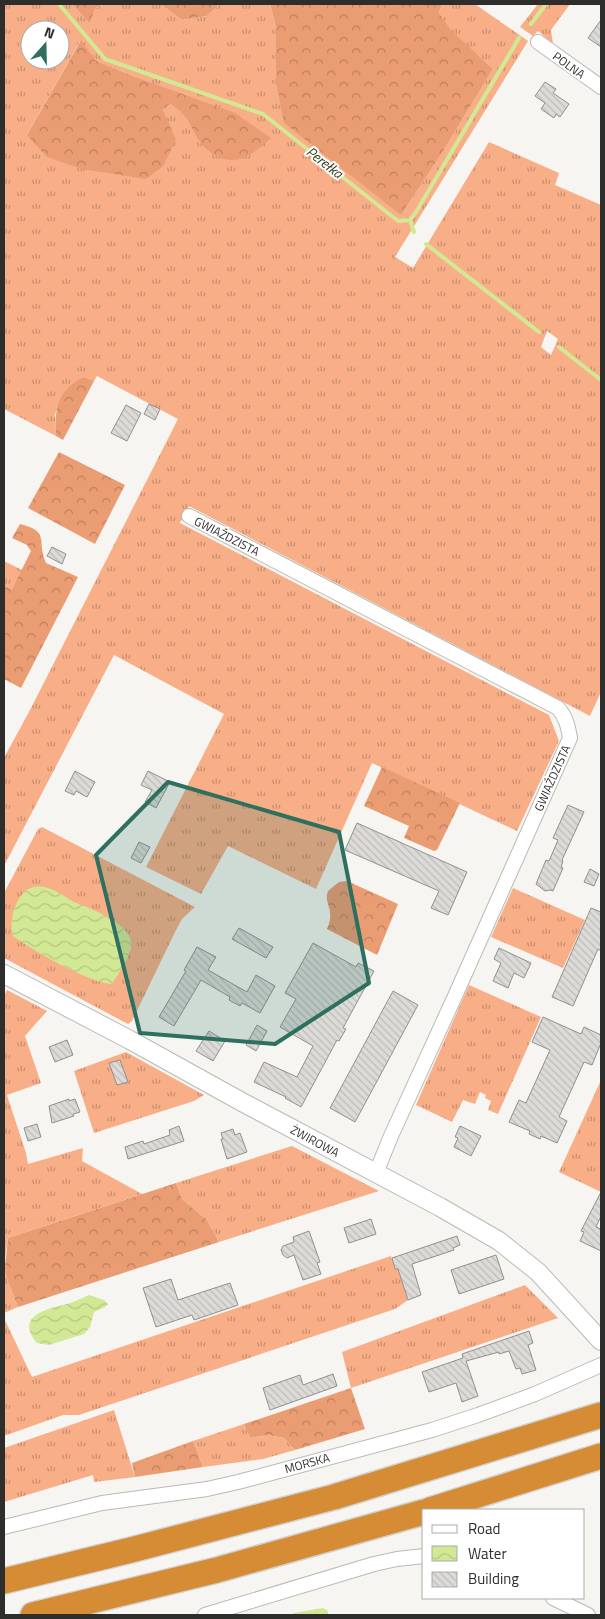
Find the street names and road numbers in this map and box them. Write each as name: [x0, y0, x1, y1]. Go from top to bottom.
street label: POLNA: [549, 47, 589, 83]
street label: GWIAŹDZISTA: [191, 511, 263, 561]
street label: GWIAŹDZISTA: [529, 742, 575, 814]
street label: ŻWIROWA: [287, 1120, 343, 1162]
street label: MORSKA: [282, 1448, 332, 1478]

